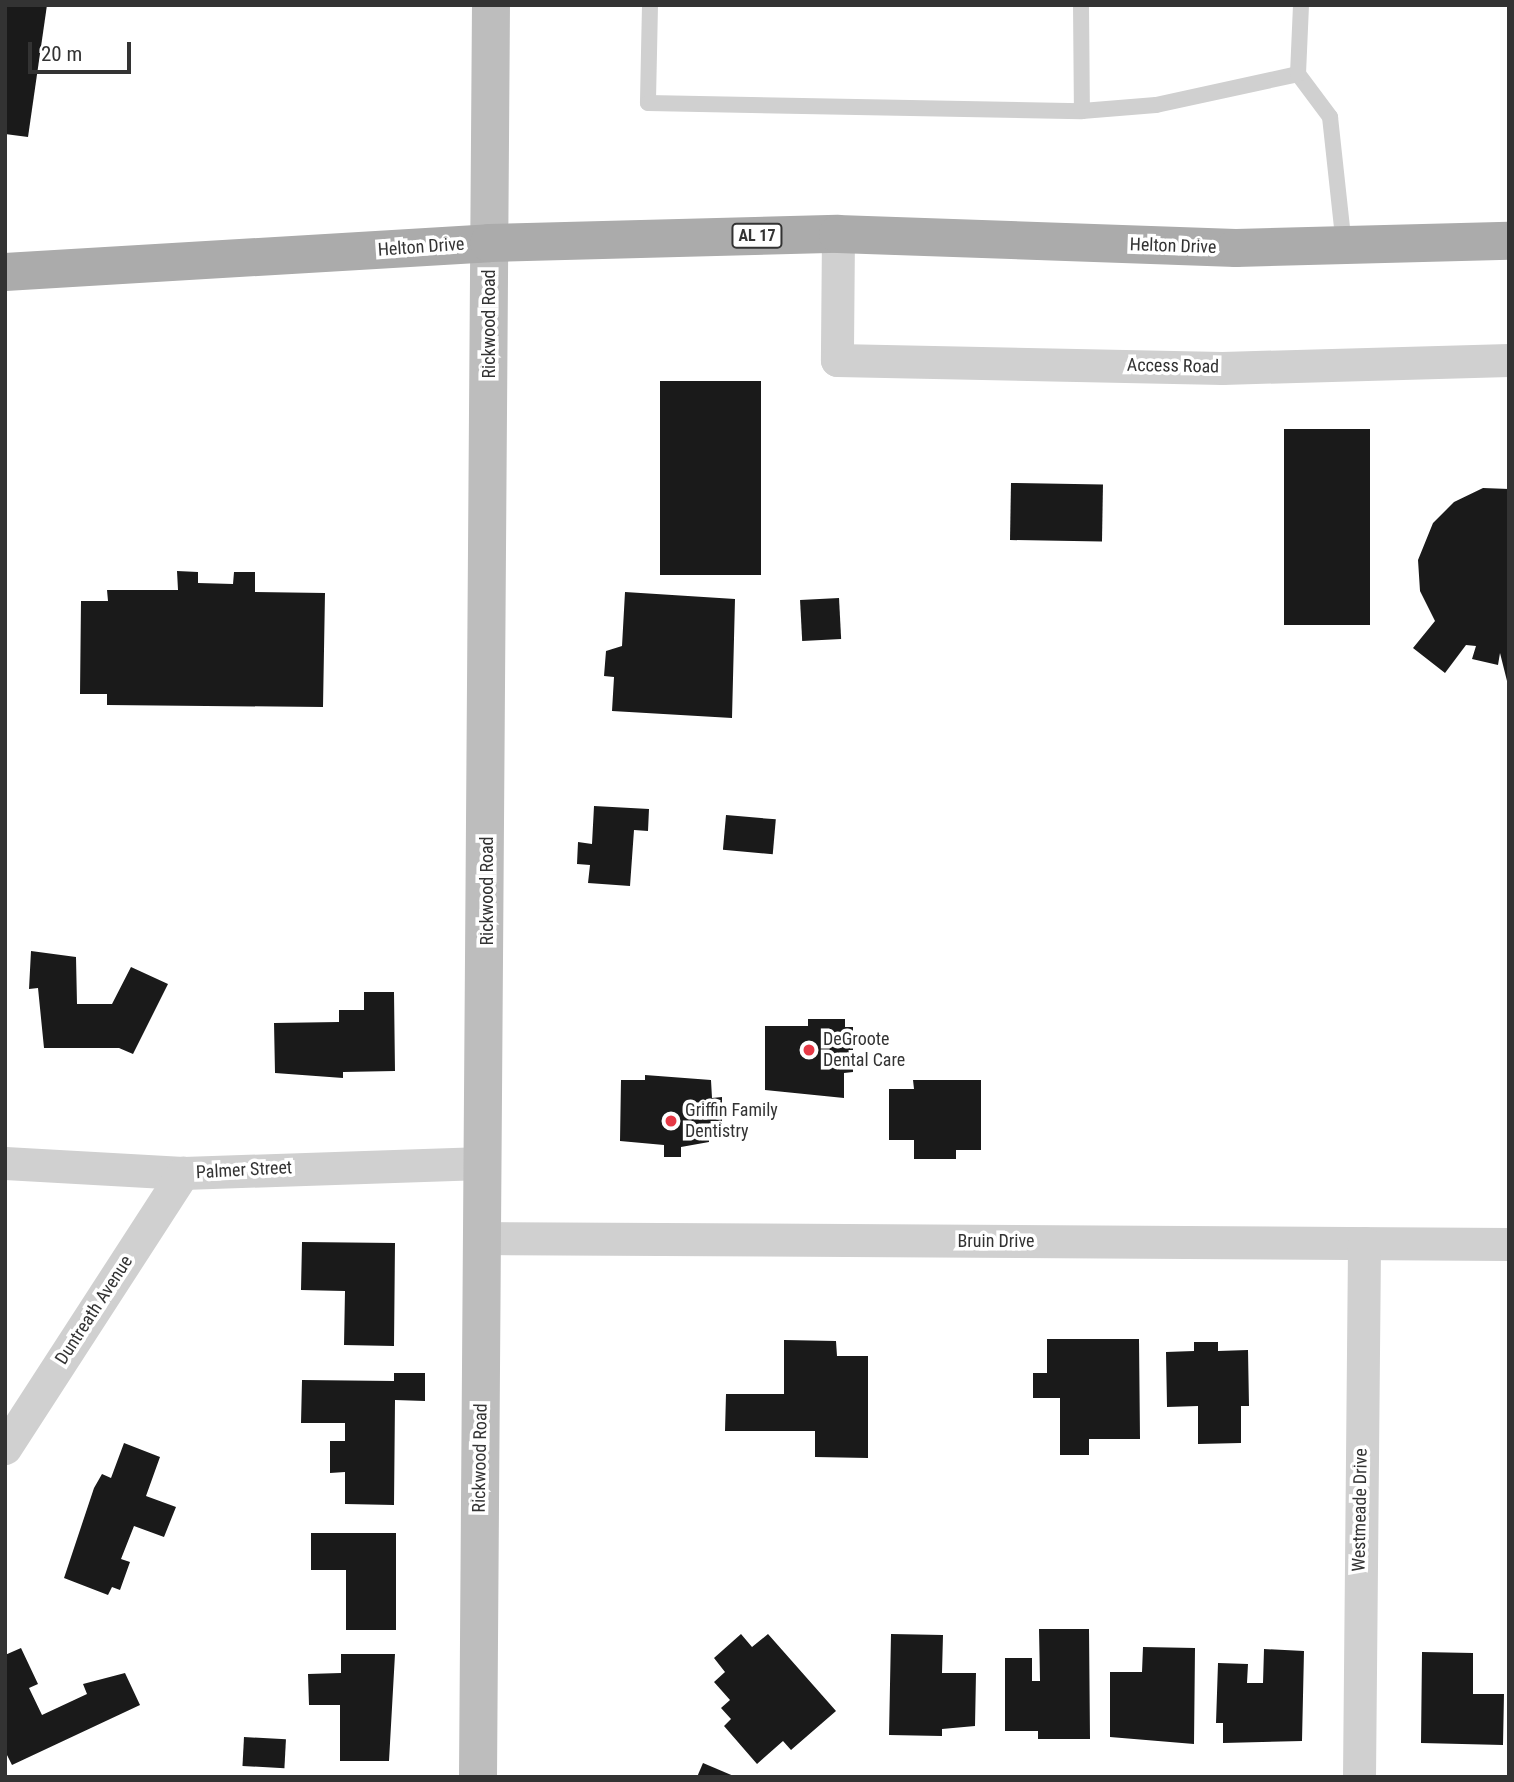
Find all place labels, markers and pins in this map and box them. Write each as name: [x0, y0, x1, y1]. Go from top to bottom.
place label: DeGroote Dental Care: [823, 1029, 905, 1072]
marker: DeGroote Dental Care: [801, 1042, 817, 1058]
place label: Griffin Family Dentistry: [685, 1100, 778, 1142]
marker: Griffin Family Dentistry: [663, 1113, 679, 1129]

